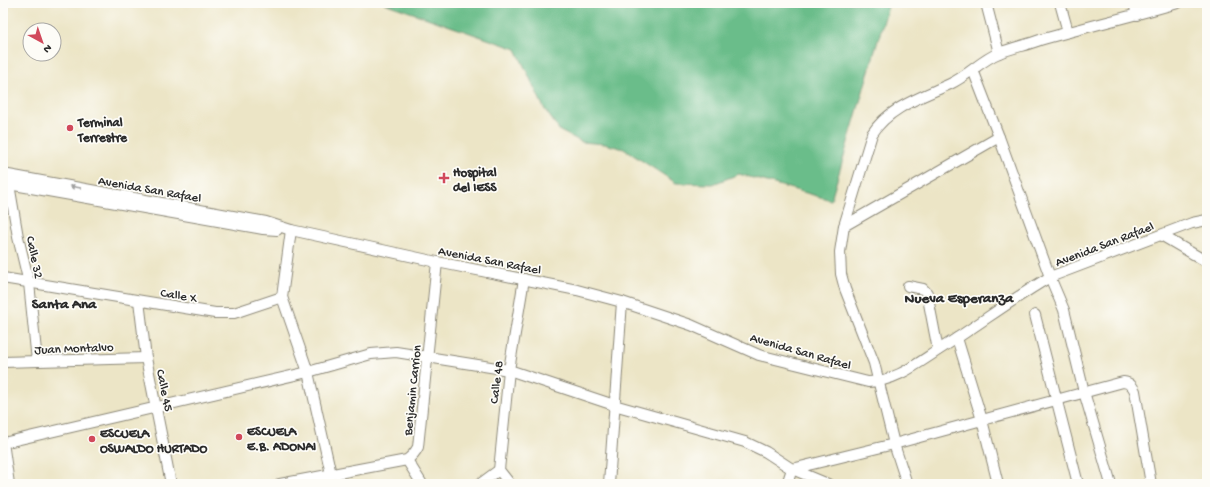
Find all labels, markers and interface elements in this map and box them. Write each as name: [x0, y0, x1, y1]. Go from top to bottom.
north arrow: [22, 22, 62, 62]
text: N: [41, 41, 54, 55]
place label: Terminal Terrestre: [77, 116, 128, 146]
marker: Terminal Terrestre: [65, 123, 75, 133]
place label: Hospital del IESS: [453, 166, 498, 196]
marker: Hospital del IESS: [438, 172, 450, 184]
street label: Avenida San Rafael: [97, 174, 202, 207]
one-way arrow: [69, 184, 81, 190]
street label: Avenida San Rafael: [1054, 220, 1156, 271]
street label: Calle 32: [22, 235, 45, 281]
street label: Avenida San Rafael: [437, 244, 542, 279]
street label: Calle X: [159, 286, 199, 307]
district label: Nueva Esperanza: [905, 290, 1014, 308]
district label: Santa Ana: [32, 296, 97, 314]
street label: Avenida San Rafael: [748, 331, 853, 374]
street label: Juan Montalvo: [34, 341, 114, 358]
street label: Benjamin Carrion: [401, 343, 426, 437]
street label: Calle 48: [487, 360, 508, 405]
street label: Calle 45: [152, 368, 175, 413]
place label: ESCUELA E.B. ADONAI: [247, 425, 316, 455]
place label: ESCUELA OSWALDO HURTADO: [100, 427, 208, 457]
marker: ESCUELA E.B. ADONAI: [234, 432, 244, 442]
marker: ESCUELA OSWALDO HURTADO: [87, 434, 97, 444]

